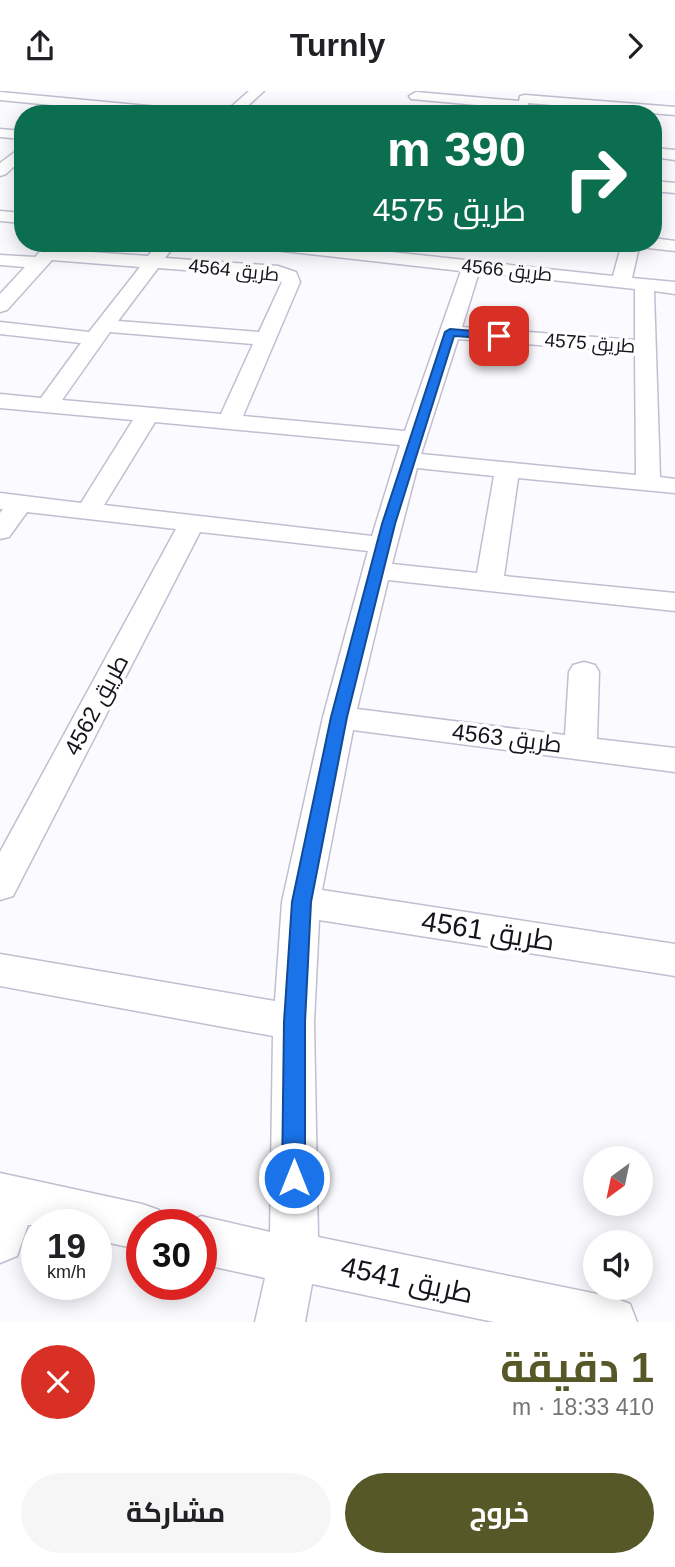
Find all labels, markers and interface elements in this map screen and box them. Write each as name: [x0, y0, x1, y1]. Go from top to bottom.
icon: share: [21, 27, 59, 65]
text: Turnly: [290, 27, 385, 63]
icon: forward: [616, 27, 654, 65]
text: 390 m: [387, 122, 526, 176]
icon: right: [550, 133, 641, 224]
text: طريق 4575: [373, 192, 526, 228]
street label: طريق 4564: [187, 255, 280, 287]
street label: طريق 4566: [460, 255, 553, 287]
pin: [469, 306, 529, 366]
icon: arrive: [480, 317, 518, 355]
street label: طريق 4575: [544, 329, 636, 359]
street label: طريق 4562: [59, 650, 134, 760]
street label: طريق 4563: [451, 718, 563, 759]
street label: طريق 4561: [419, 905, 557, 958]
position arrow: [257, 1141, 331, 1215]
north arrow: [583, 1146, 653, 1216]
map controls: [583, 1146, 653, 1300]
speed limit sign: 30: [126, 1209, 217, 1300]
text: 19: [47, 1226, 86, 1265]
button: sound: [583, 1230, 653, 1300]
street label: طريق 4541: [338, 1251, 476, 1310]
text: km/h: [47, 1262, 86, 1282]
text: 1 دقيقة: [500, 1344, 654, 1391]
button: close: [21, 1345, 95, 1419]
text: 410 m · 18:33: [512, 1394, 654, 1420]
button: مشاركة: [21, 1473, 331, 1553]
button: خروج: [345, 1473, 654, 1553]

